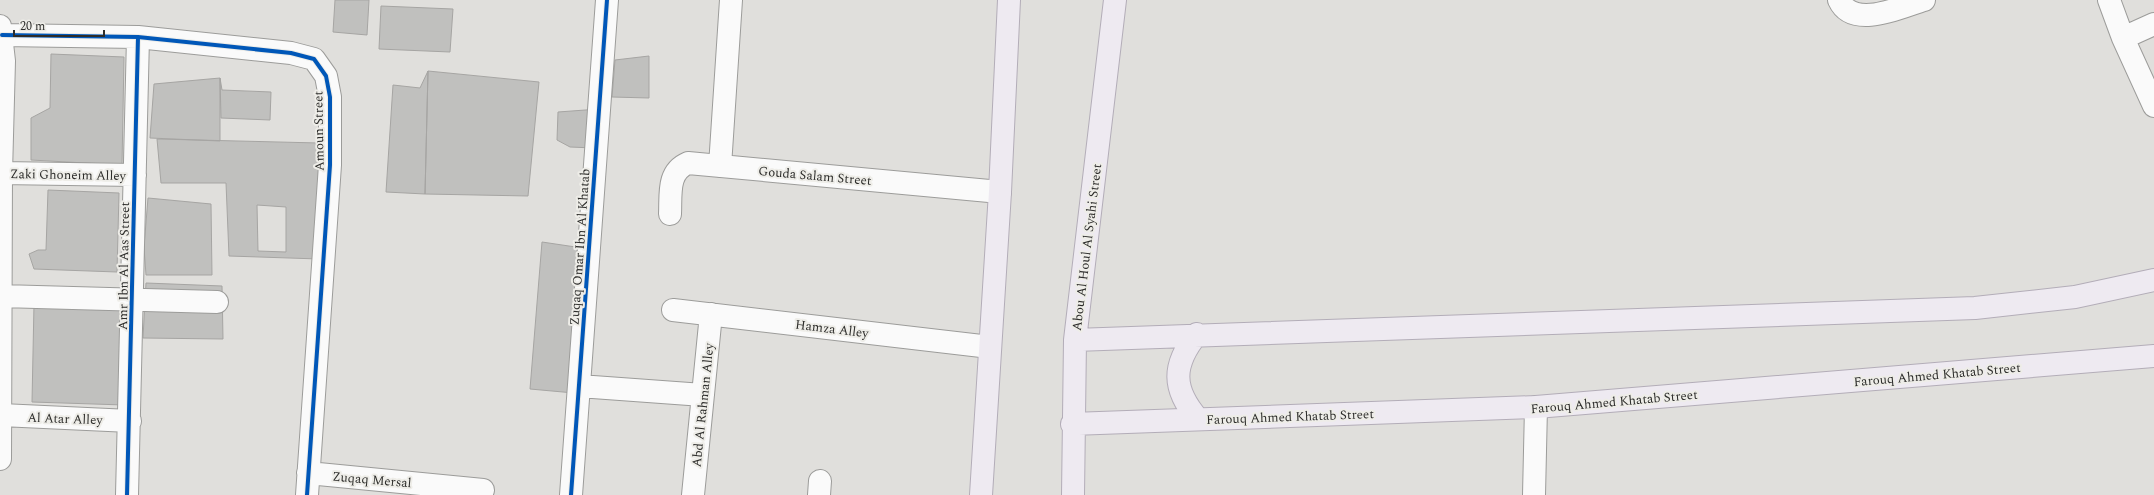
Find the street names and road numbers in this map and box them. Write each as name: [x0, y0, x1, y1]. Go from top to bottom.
street label: Amoun Street: [308, 90, 330, 171]
street label: Gouda Salam Street: [758, 161, 873, 191]
street label: Abou Al Houl Al Syahi Street: [1067, 162, 1107, 332]
street label: Zaki Ghoneim Alley: [10, 164, 127, 186]
street label: Zuqaq Omar Ibn Al Khatab: [565, 168, 595, 326]
street label: Amr Ibn Al Aas Street: [113, 201, 135, 330]
street label: Hamza Alley: [794, 315, 870, 343]
street label: Abd Al Rahman Alley: [687, 341, 720, 468]
street label: Farouq Ahmed Khatab Street: [1853, 358, 2022, 392]
street label: Farouq Ahmed Khatab Street: [1530, 385, 1699, 419]
street label: Farouq Ahmed Khatab Street: [1206, 404, 1375, 430]
street label: Al Atar Alley: [27, 408, 104, 430]
street label: Zuqaq Mersal: [331, 467, 413, 493]

